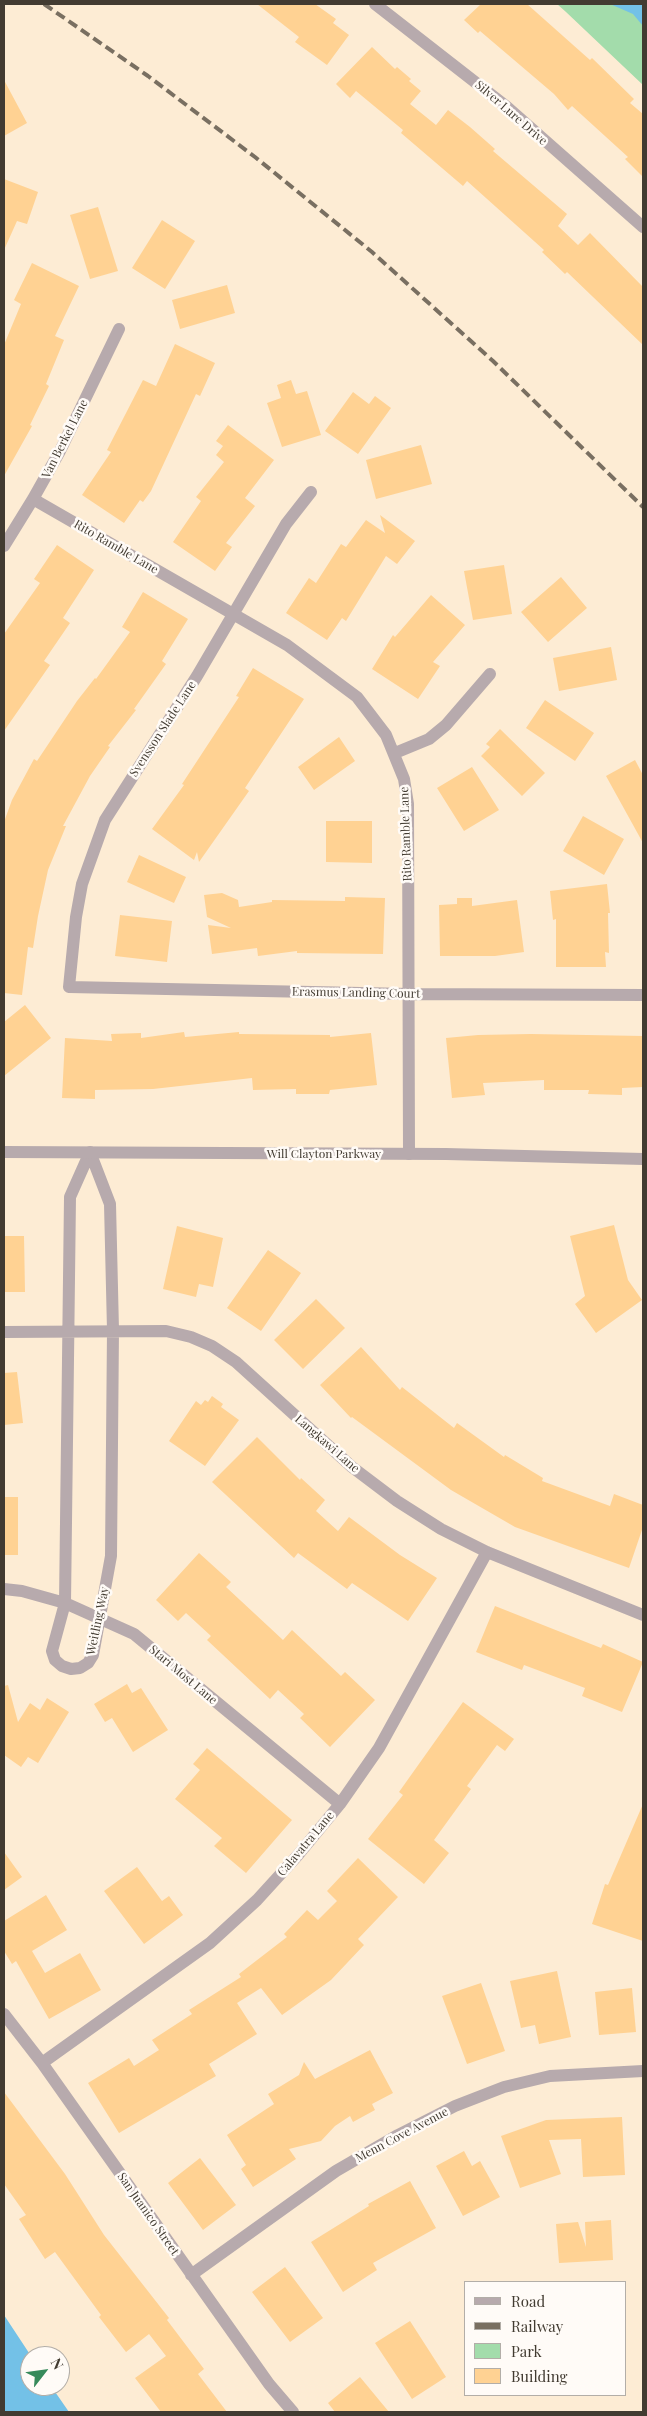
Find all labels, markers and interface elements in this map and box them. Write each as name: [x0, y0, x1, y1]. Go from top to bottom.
street label: Silver Lure Drive: [472, 78, 550, 148]
street label: Van Berkel Lane: [39, 397, 91, 481]
street label: Rito Ramble Lane: [71, 517, 161, 577]
street label: Svensson Slade Lane: [127, 678, 199, 780]
street label: Rito Ramble Lane: [397, 786, 415, 882]
street label: Erasmus Landing Court: [292, 985, 420, 1001]
street label: Will Clayton Parkway: [267, 1147, 381, 1161]
street label: Langkawi Lane: [292, 1412, 362, 1476]
street label: Weitling Way: [84, 1586, 112, 1656]
street label: Stari Most Lane: [146, 1642, 220, 1708]
street label: Calavatra Lane: [275, 1809, 337, 1879]
street label: Menn Cove Avenue: [353, 2105, 451, 2165]
street label: San Juanico Street: [114, 2170, 182, 2258]
legend: [464, 2281, 627, 2396]
text: Road: [511, 2291, 545, 2311]
text: Railway: [511, 2316, 563, 2336]
text: Park: [511, 2341, 542, 2361]
north arrow: [20, 2346, 70, 2396]
text: N: [47, 2355, 68, 2373]
text: Building: [511, 2366, 567, 2386]

